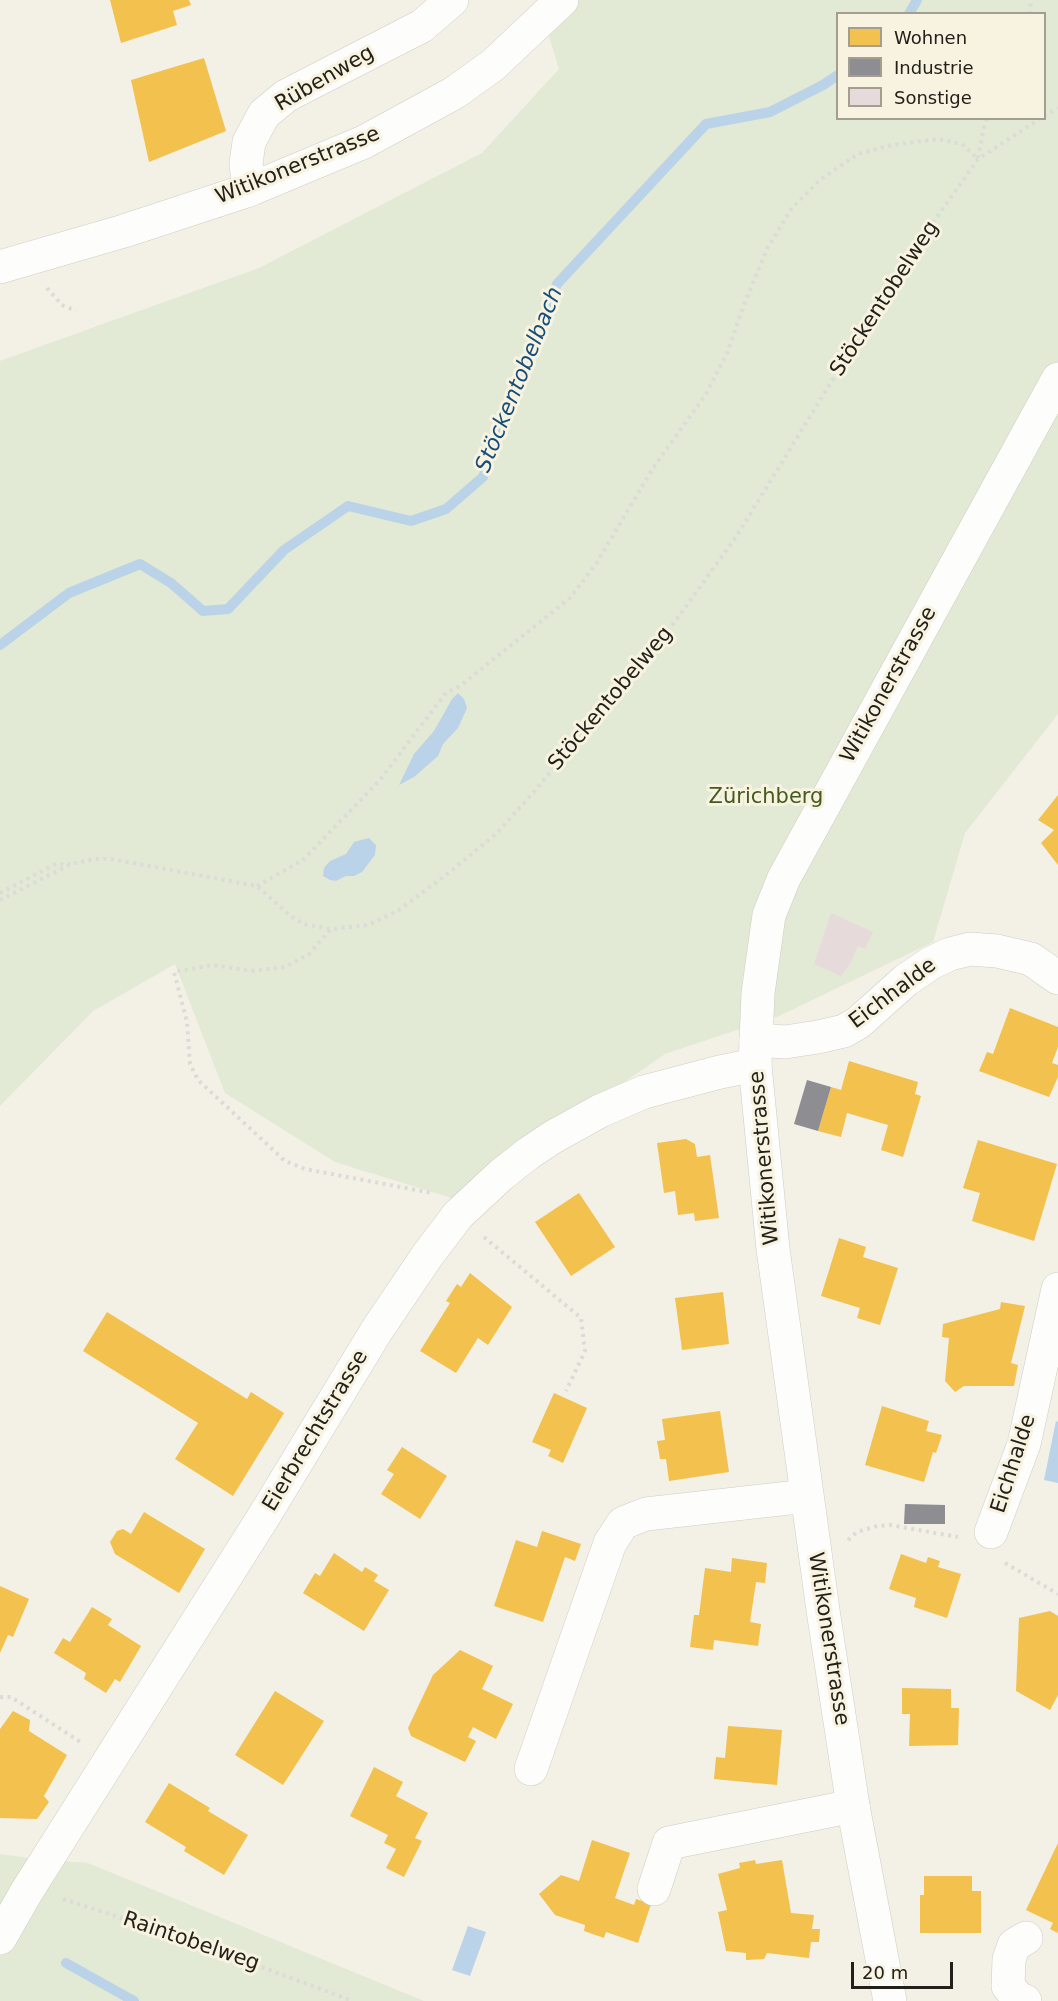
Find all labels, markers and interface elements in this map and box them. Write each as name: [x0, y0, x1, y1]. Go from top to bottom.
legend: [836, 12, 1046, 120]
text: Wohnen: [894, 27, 967, 48]
street label: Rübenweg: [271, 41, 379, 117]
text: Industrie: [894, 57, 973, 78]
text: Sonstige: [894, 87, 972, 108]
street label: Witikonerstrasse: [212, 122, 384, 210]
street label: Stöckentobelweg: [825, 217, 945, 381]
water label: Stöckentobelbach: [471, 283, 569, 477]
street label: Witikonerstrasse: [836, 602, 942, 768]
street label: Stöckentobelweg: [543, 622, 679, 776]
park label: Zürichberg: [709, 785, 823, 811]
street label: Eichhalde: [845, 953, 941, 1035]
street label: Witikonerstrasse: [745, 1070, 785, 1246]
street label: Eierbrechtstrasse: [258, 1346, 374, 1516]
street label: Eichhalde: [986, 1411, 1042, 1517]
street label: Witikonerstrasse: [802, 1551, 854, 1727]
street label: Raintobelweg: [119, 1907, 263, 1977]
scale bar: [854, 1950, 956, 1988]
text: 20 m: [862, 1962, 908, 1983]

